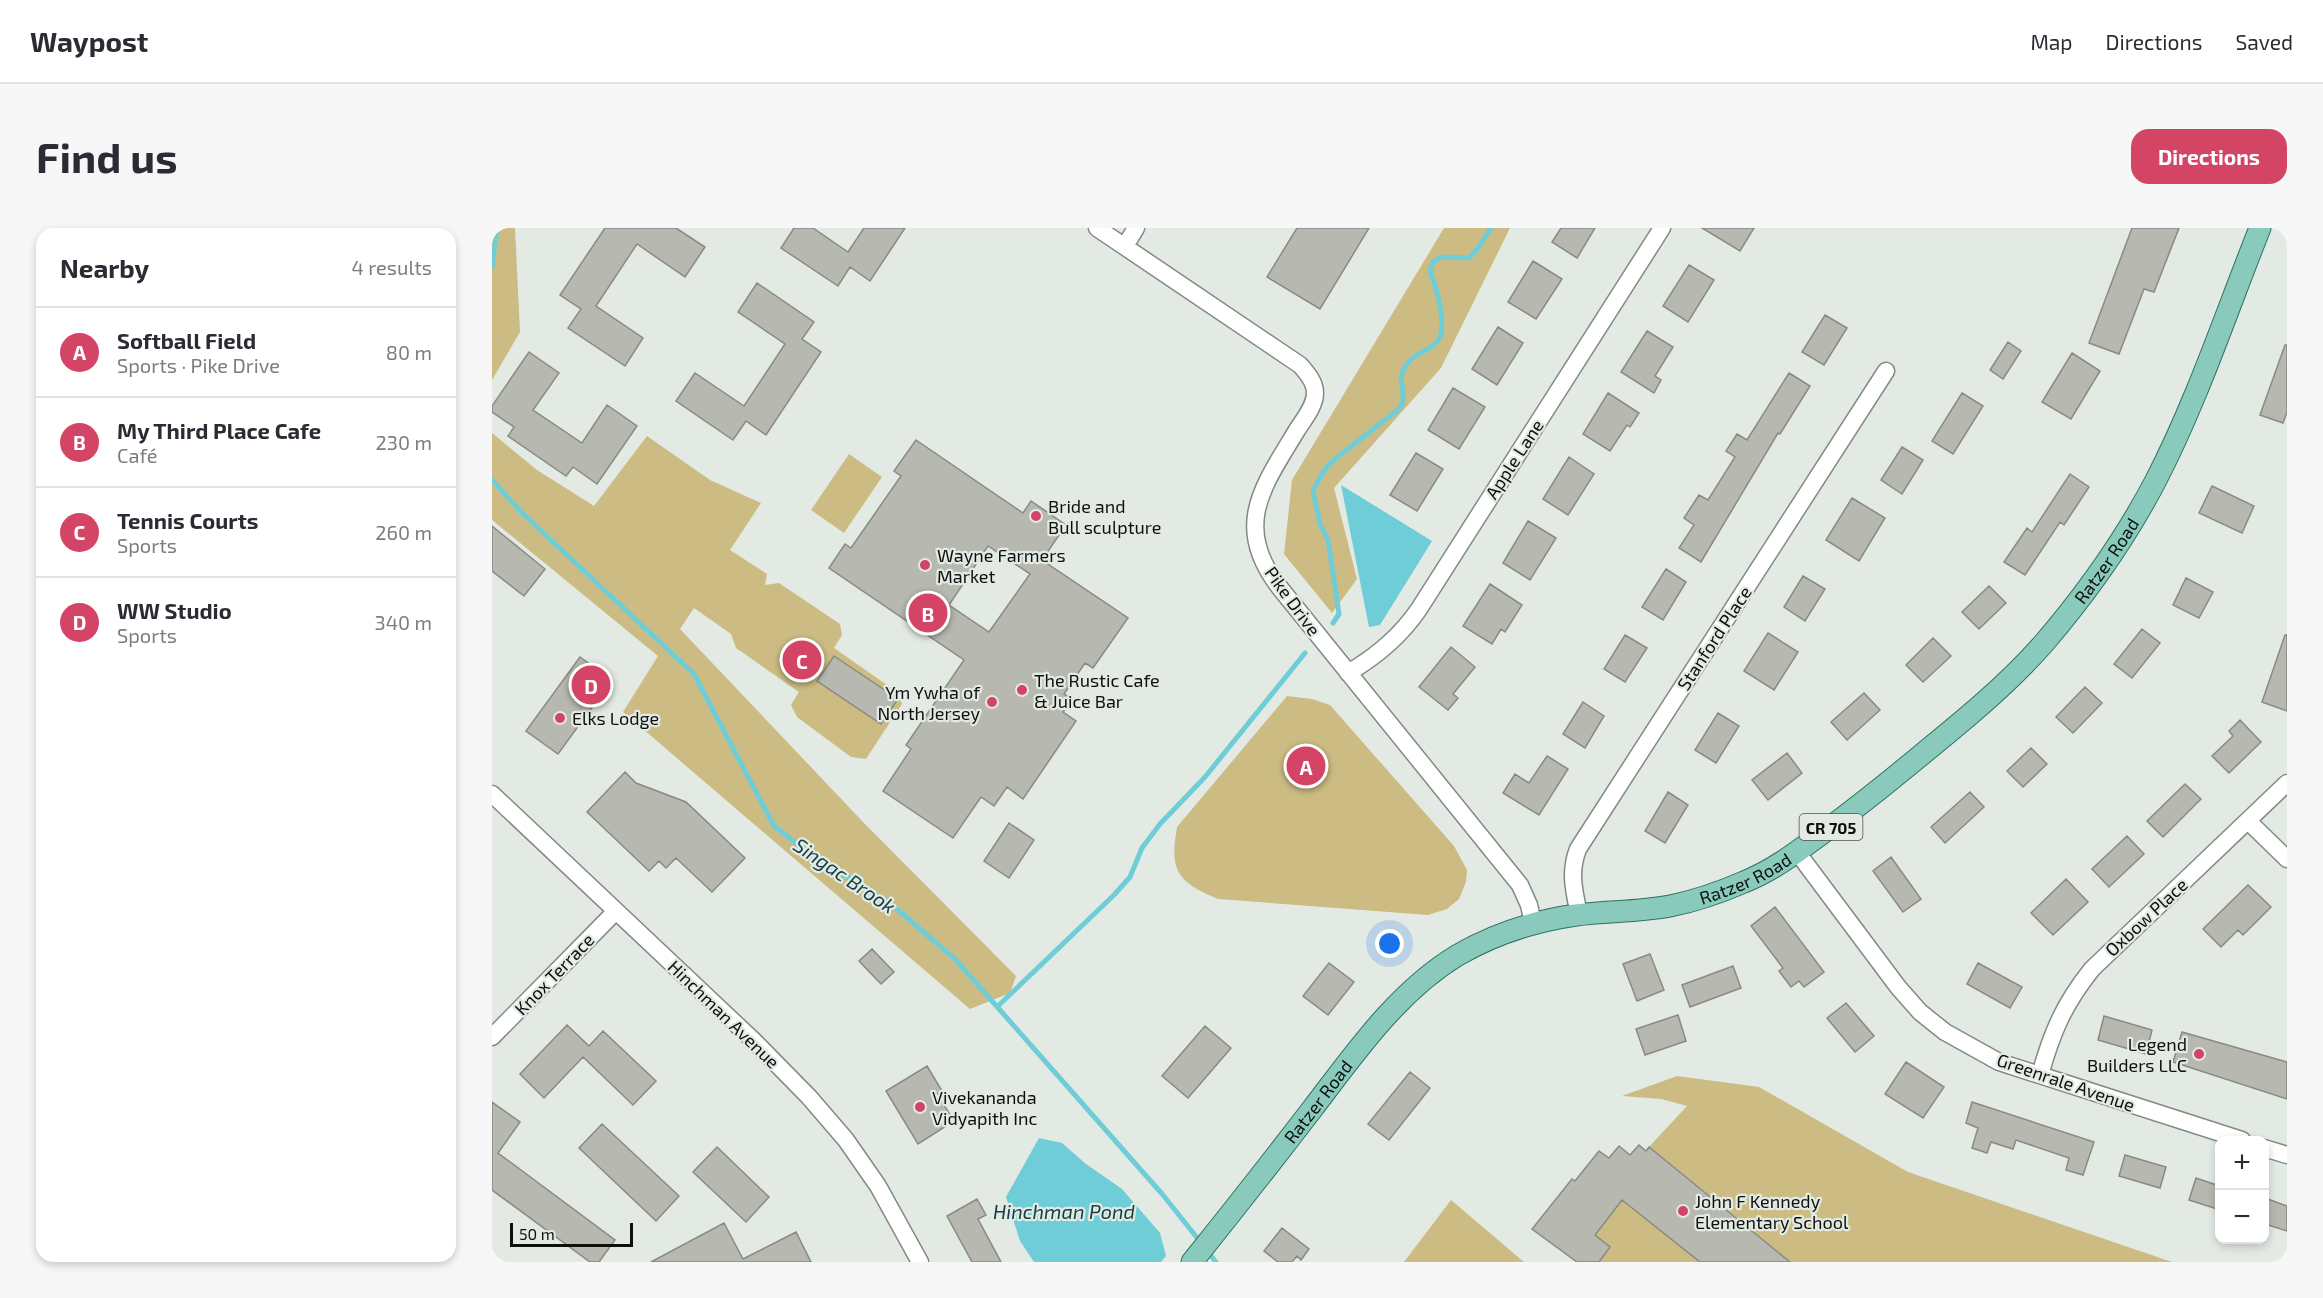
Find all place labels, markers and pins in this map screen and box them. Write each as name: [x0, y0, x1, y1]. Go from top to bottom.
place label: Bride and Bull sculpture: [1048, 495, 1161, 538]
marker: Bride and Bull sculpture: [1029, 509, 1043, 523]
place label: Wayne Farmers Market: [937, 544, 1066, 587]
marker: Wayne Farmers Market: [918, 558, 932, 572]
pin: B: [908, 590, 948, 636]
pin: C: [782, 638, 822, 682]
pin: D: [572, 662, 610, 708]
place label: The Rustic Cafe & Juice Bar: [1034, 669, 1160, 712]
place label: Ym Ywha of North Jersey: [878, 681, 981, 724]
marker: The Rustic Cafe & Juice Bar: [1015, 683, 1029, 697]
marker: Ym Ywha of North Jersey: [985, 695, 999, 709]
place label: Elks Lodge: [572, 707, 659, 729]
marker: Elks Lodge: [553, 711, 567, 725]
pin: A: [1286, 744, 1326, 788]
place label: Legend Builders LLC: [2087, 1033, 2187, 1076]
marker: Legend Builders LLC: [2192, 1047, 2206, 1061]
place label: Vivekananda Vidyapith Inc: [932, 1086, 1037, 1129]
marker: Vivekananda Vidyapith Inc: [913, 1100, 927, 1114]
place label: John F Kennedy Elementary School: [1695, 1190, 1849, 1233]
marker: John F Kennedy Elementary School: [1676, 1204, 1690, 1218]

